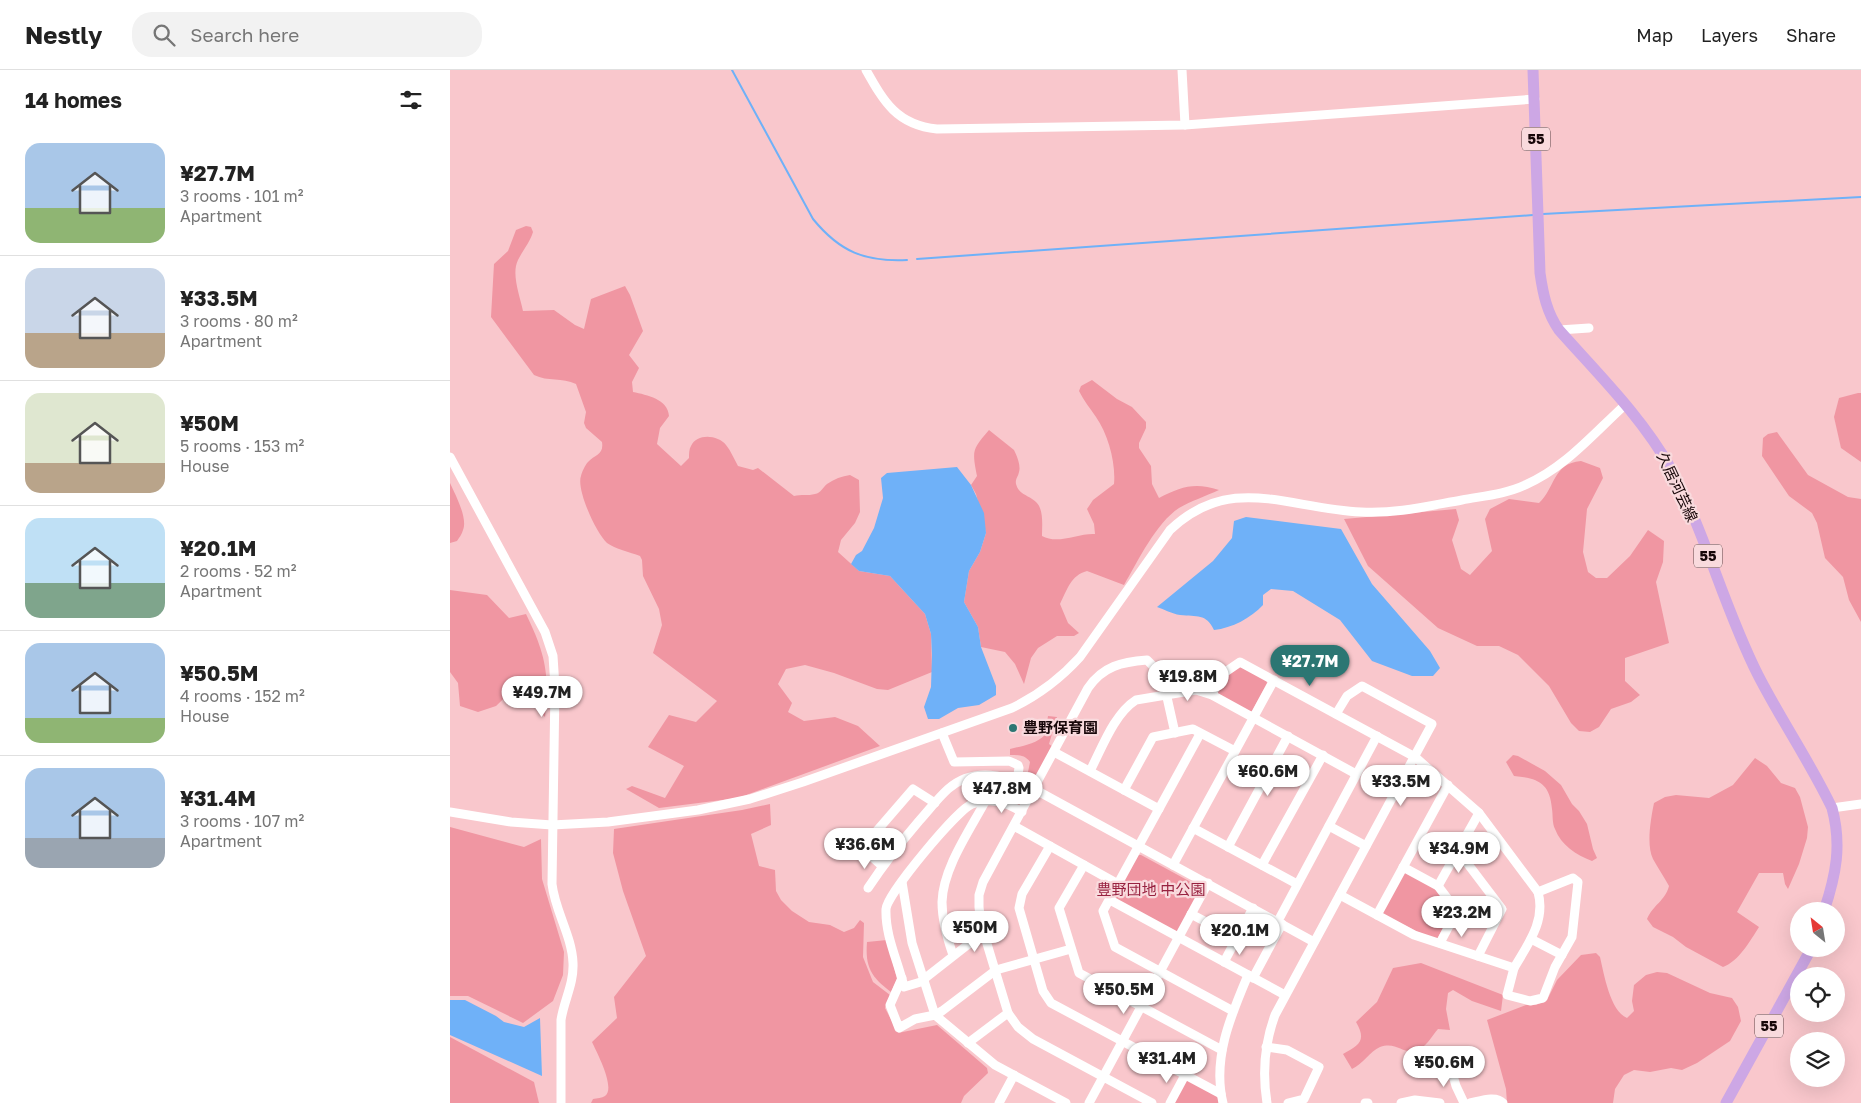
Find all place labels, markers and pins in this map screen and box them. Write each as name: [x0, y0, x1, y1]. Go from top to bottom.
pin: ¥27.7M: [1269, 644, 1351, 687]
pin: ¥19.8M: [1147, 660, 1229, 702]
pin: ¥49.7M: [501, 676, 583, 718]
place label: 豊野保育園: [1023, 718, 1098, 736]
marker: 豊野保育園: [1007, 722, 1019, 734]
pin: ¥60.6M: [1227, 754, 1309, 797]
pin: ¥33.5M: [1360, 764, 1442, 807]
pin: ¥47.8M: [961, 772, 1043, 814]
pin: ¥36.6M: [824, 828, 906, 870]
pin: ¥34.9M: [1418, 832, 1500, 874]
pin: ¥23.2M: [1421, 896, 1503, 938]
pin: ¥50M: [945, 910, 1005, 953]
pin: ¥20.1M: [1199, 914, 1281, 956]
pin: ¥50.5M: [1083, 972, 1165, 1015]
pin: ¥31.4M: [1126, 1042, 1208, 1084]
pin: ¥50.6M: [1403, 1046, 1485, 1088]

